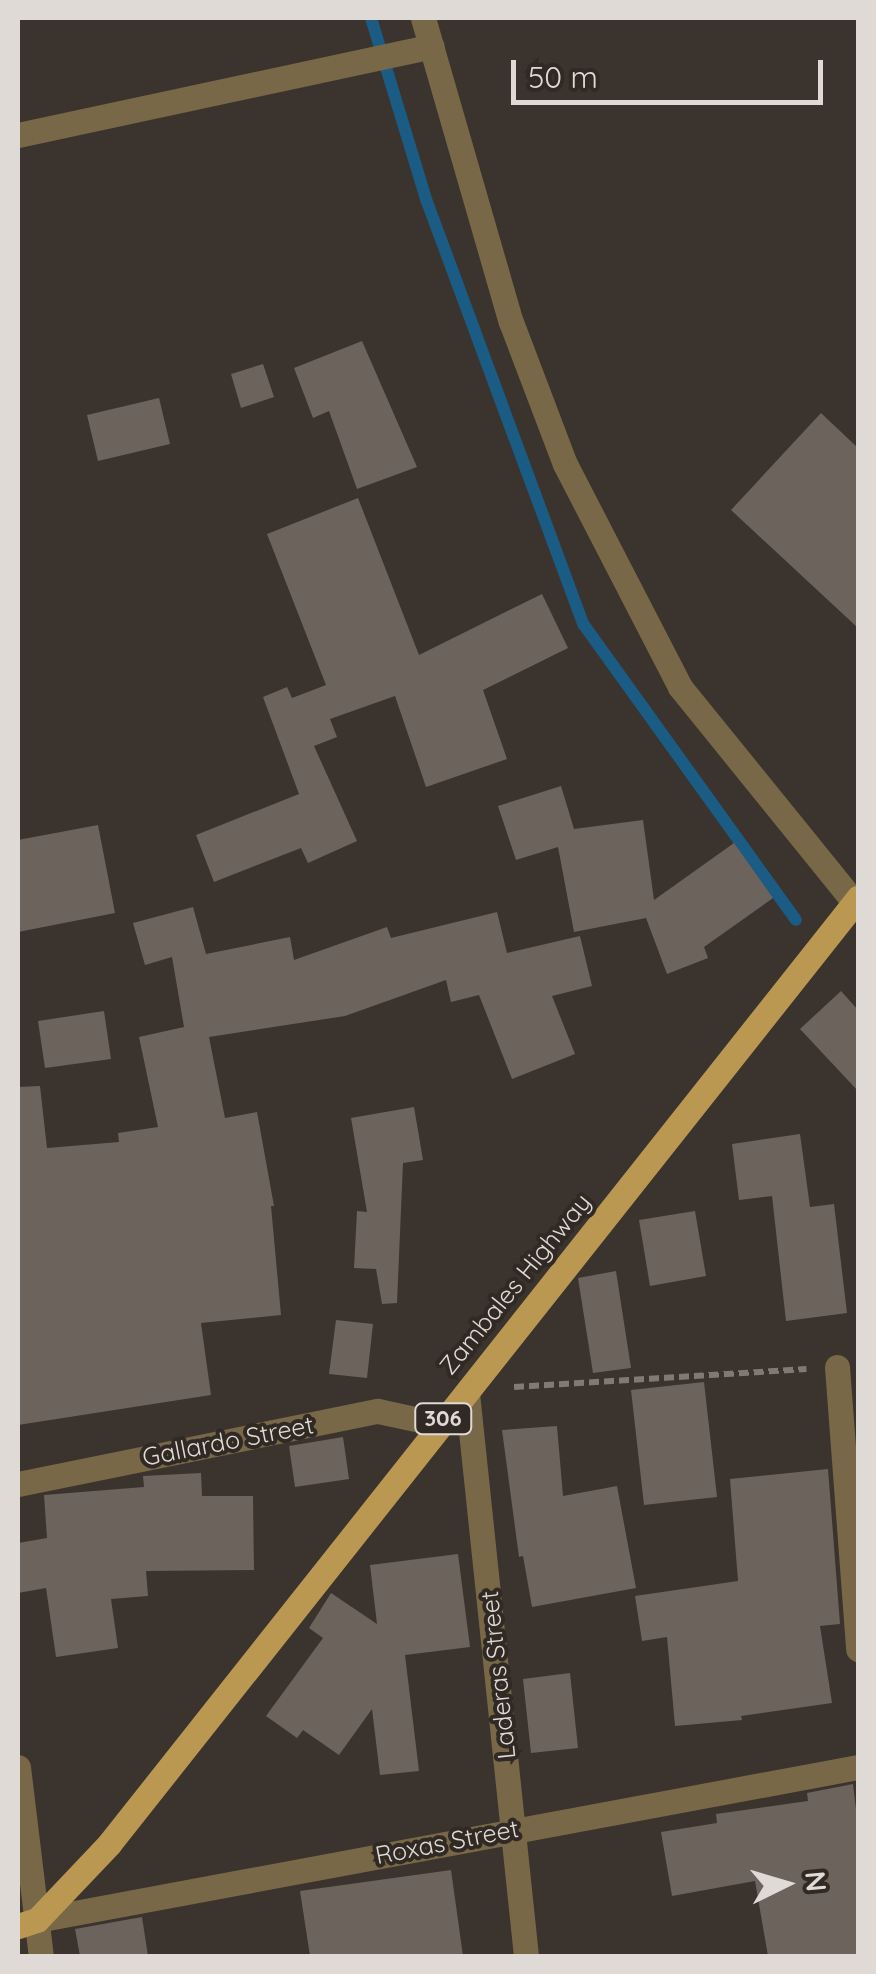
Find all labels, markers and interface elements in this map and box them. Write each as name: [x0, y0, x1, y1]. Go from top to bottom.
scale bar: [516, 40, 828, 102]
text: 50 m: [528, 58, 598, 96]
street label: Zambales Highway: [433, 1188, 597, 1380]
road number: 306: [413, 1402, 473, 1436]
street label: Gallardo Street: [140, 1410, 316, 1472]
street label: Laderas Street: [474, 1589, 522, 1761]
street label: Roxas Street: [373, 1813, 521, 1871]
north arrow: [736, 1834, 836, 1934]
text: N: [798, 1870, 835, 1893]

